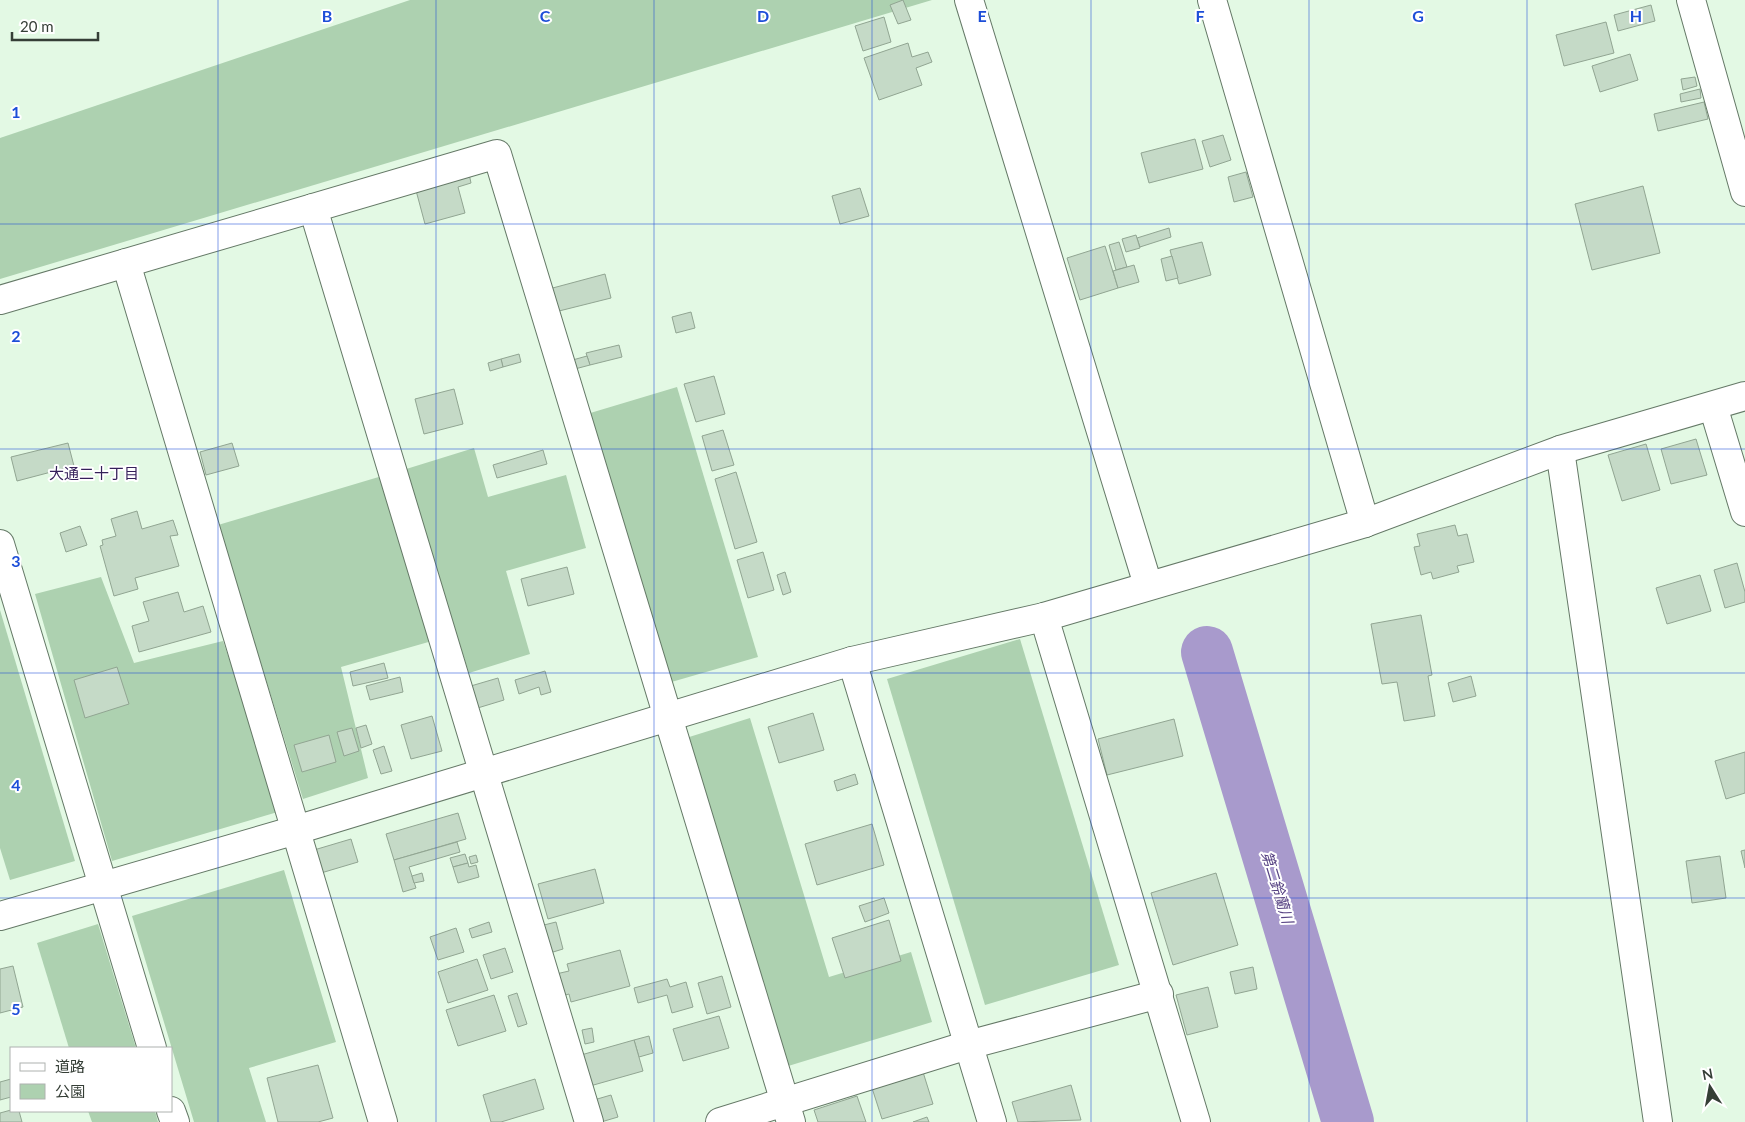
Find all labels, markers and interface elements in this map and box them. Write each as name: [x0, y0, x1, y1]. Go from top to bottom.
text: B: [322, 6, 332, 25]
text: C: [540, 6, 551, 25]
text: D: [757, 6, 769, 25]
text: E: [977, 6, 987, 25]
text: F: [1195, 6, 1205, 25]
text: G: [1412, 6, 1424, 25]
text: H: [1630, 6, 1642, 25]
scale bar: [12, 10, 99, 42]
text: 20 m: [20, 17, 54, 35]
text: 1: [11, 102, 21, 121]
text: 2: [11, 326, 21, 345]
district label: 大通二十丁目: [49, 464, 139, 482]
text: 3: [11, 551, 21, 570]
text: 4: [11, 775, 21, 794]
water label: 第二鈴蘭川: [1258, 848, 1298, 927]
text: 5: [11, 999, 21, 1018]
legend: [10, 1047, 172, 1112]
text: 道路: [55, 1057, 85, 1075]
north arrow: [1685, 1062, 1735, 1112]
text: N: [1701, 1064, 1714, 1083]
text: 公園: [55, 1082, 85, 1100]

